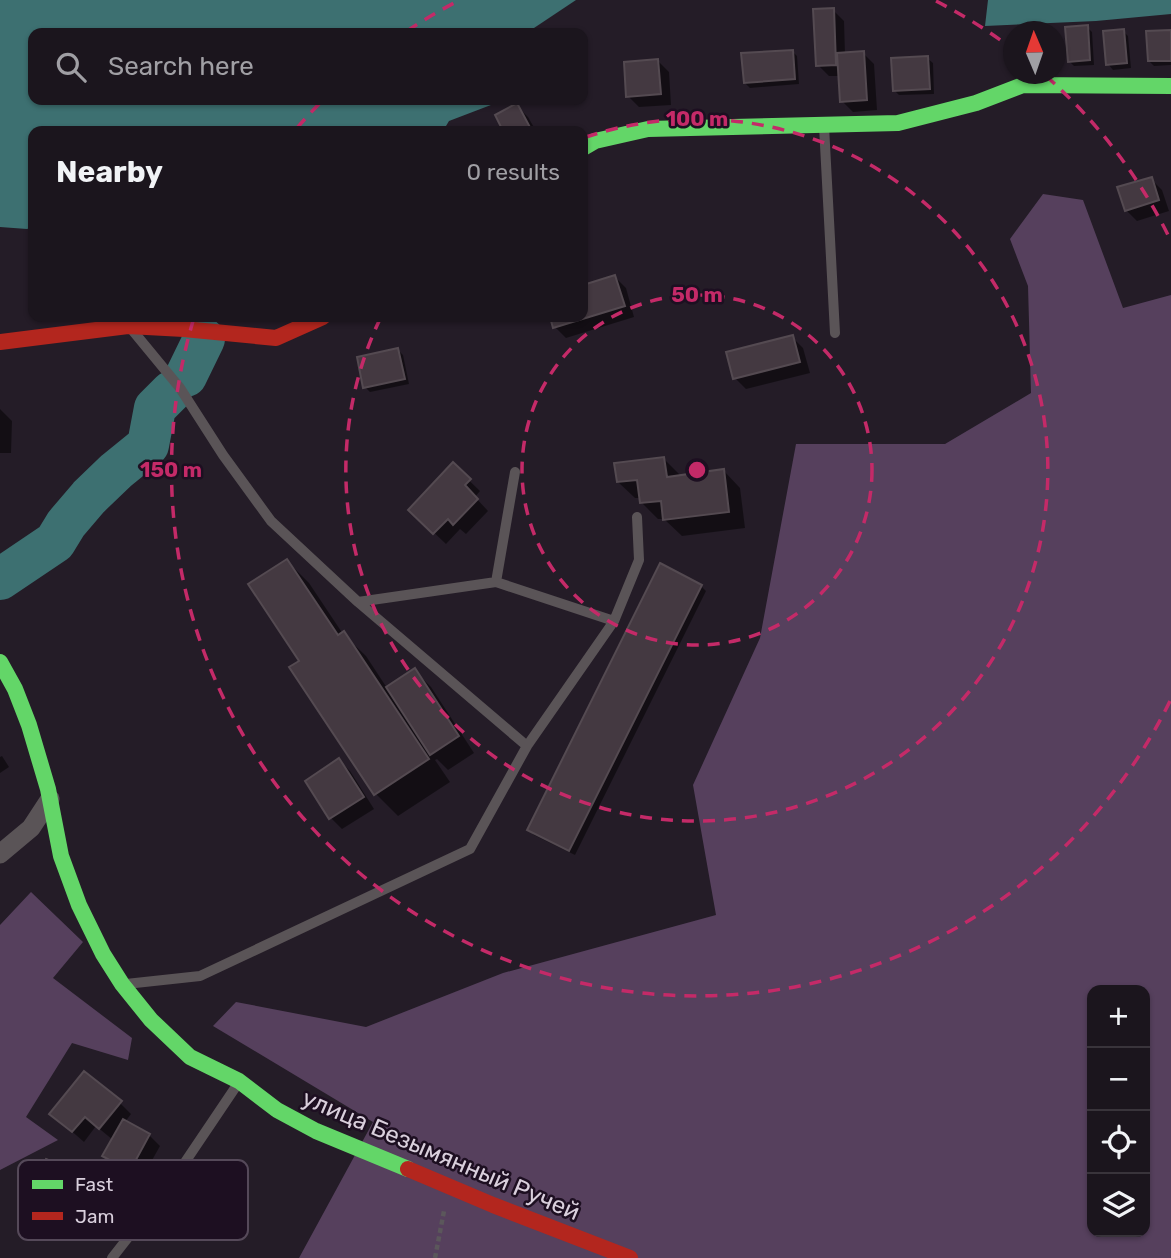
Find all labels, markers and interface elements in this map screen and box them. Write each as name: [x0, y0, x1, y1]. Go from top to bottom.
north arrow: [1003, 21, 1066, 84]
search box: [28, 28, 588, 105]
icon: search: [52, 48, 90, 86]
text: Search here: [108, 51, 254, 82]
text: 100 m: [666, 106, 728, 131]
text: Nearby: [56, 154, 163, 190]
text: 0 results: [466, 158, 560, 186]
text: 50 m: [671, 282, 723, 307]
text: 150 m: [140, 457, 202, 482]
centre of rings: [685, 458, 709, 482]
map controls: [1087, 985, 1150, 1237]
button: +: [1087, 985, 1150, 1048]
button: −: [1087, 1048, 1150, 1111]
street label: улица Безымянный Ручей: [298, 1084, 584, 1226]
button: locate: [1087, 1111, 1150, 1174]
legend: [18, 1160, 248, 1240]
text: Fast: [75, 1173, 114, 1196]
button: layers: [1087, 1174, 1150, 1237]
text: Jam: [75, 1205, 114, 1228]

